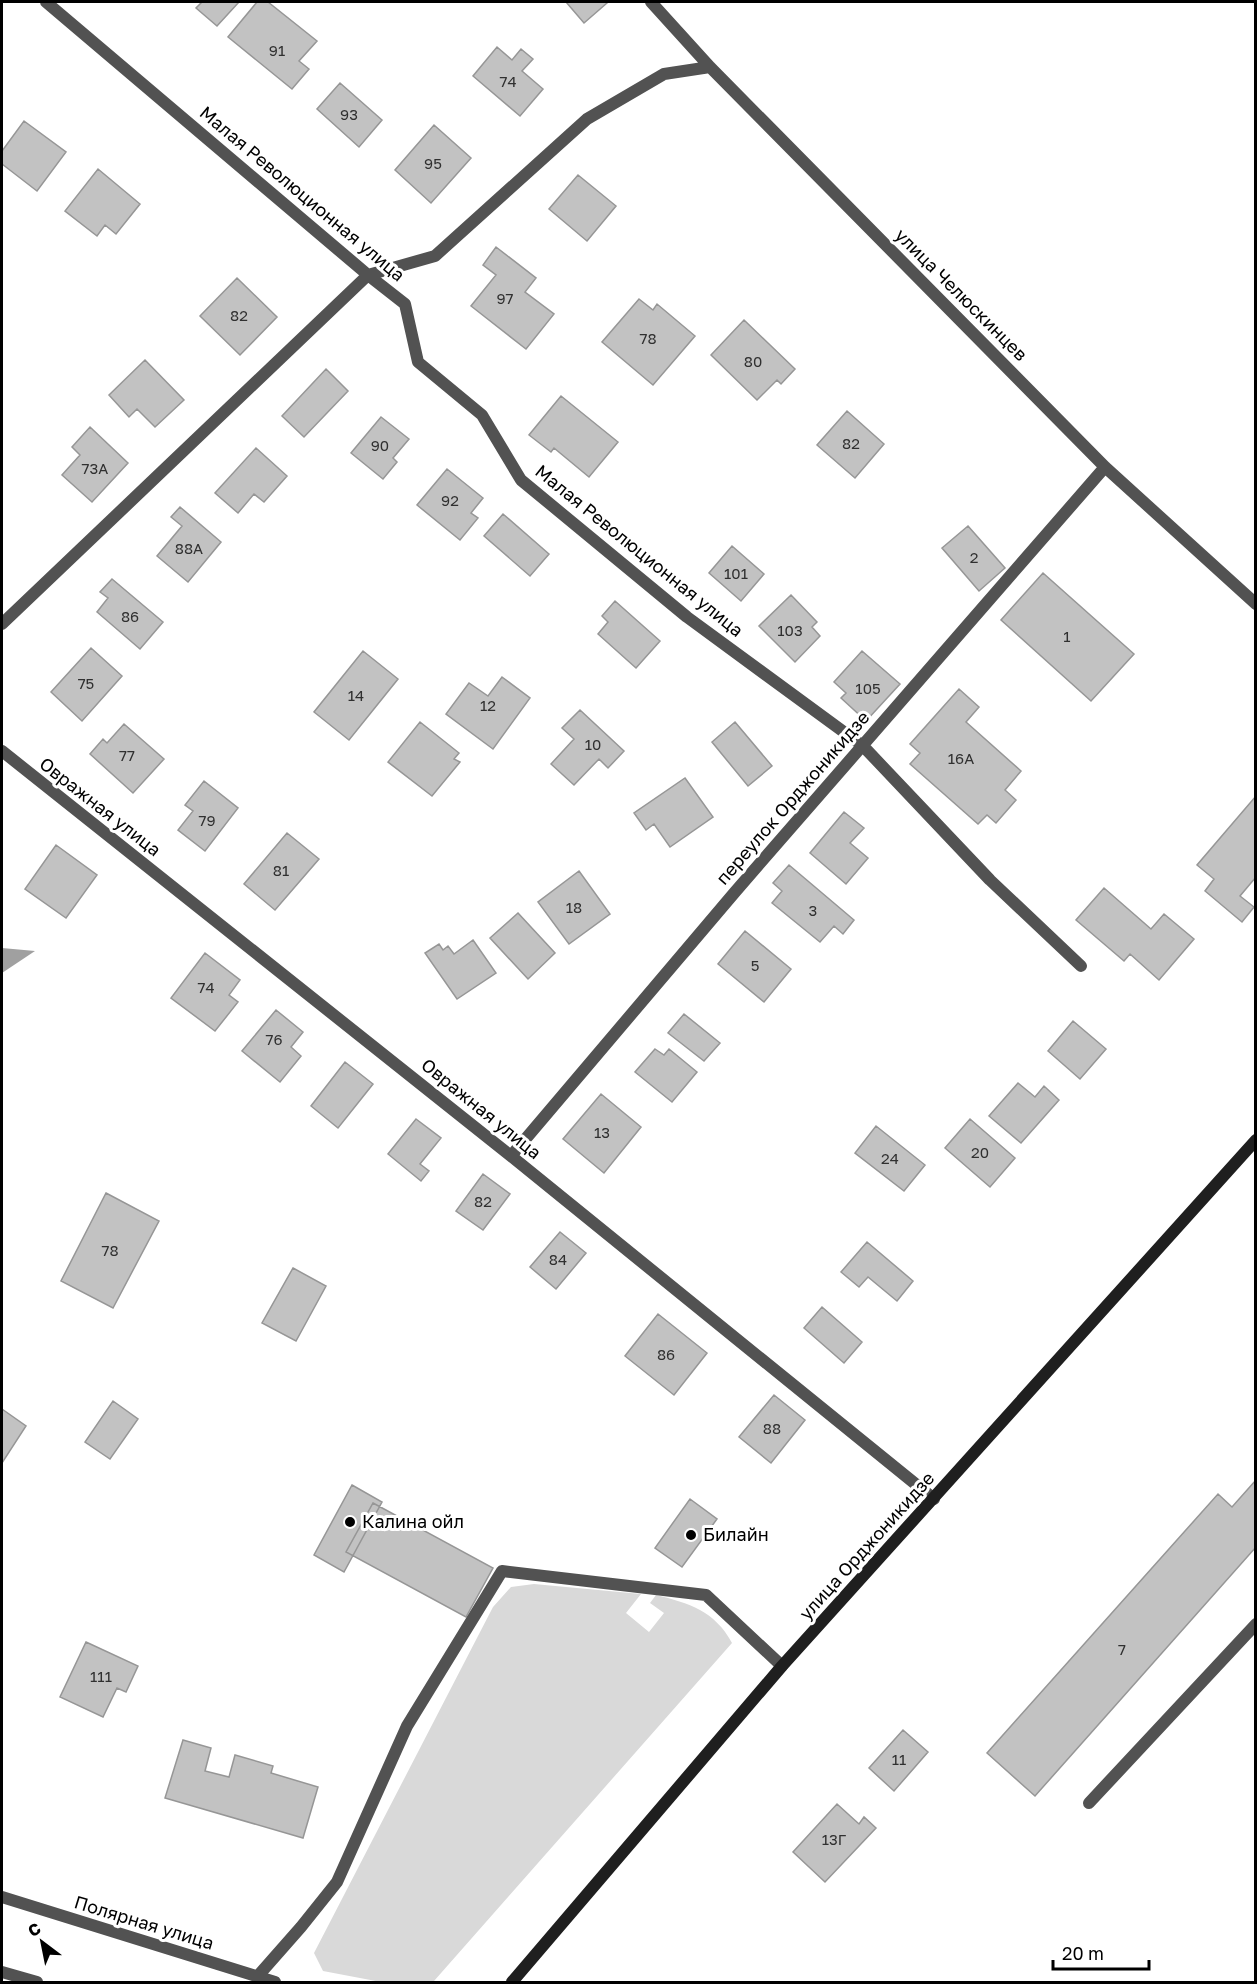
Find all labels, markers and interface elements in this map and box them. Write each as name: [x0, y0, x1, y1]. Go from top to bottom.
house number: 91: [269, 41, 285, 59]
house number: 74: [499, 72, 517, 90]
street label: Малая Революционная улица: [196, 101, 410, 286]
house number: 93: [340, 105, 358, 123]
house number: 95: [424, 154, 442, 172]
street label: улица Челюскинцев: [891, 224, 1032, 365]
house number: 97: [496, 289, 514, 307]
house number: 82: [230, 306, 248, 324]
house number: 78: [639, 329, 657, 347]
house number: 80: [744, 352, 762, 370]
house number: 82: [842, 434, 860, 452]
house number: 90: [371, 436, 389, 454]
house number: 73А: [82, 459, 108, 477]
street label: Малая Революционная улица: [531, 460, 748, 641]
house number: 92: [441, 491, 459, 509]
house number: 88А: [175, 539, 203, 557]
house number: 2: [970, 548, 978, 566]
house number: 101: [724, 564, 748, 582]
house number: 86: [121, 607, 139, 625]
house number: 103: [777, 621, 803, 639]
house number: 1: [1063, 627, 1071, 645]
house number: 75: [78, 674, 94, 692]
house number: 105: [855, 679, 881, 697]
house number: 14: [348, 686, 364, 704]
house number: 12: [480, 696, 496, 714]
street label: переулок Орджоникидзе: [711, 706, 874, 889]
house number: 10: [585, 735, 601, 753]
house number: 77: [119, 746, 135, 764]
house number: 16А: [948, 749, 974, 767]
street label: Овражная улица: [36, 752, 166, 860]
house number: 79: [198, 811, 216, 829]
house number: 81: [273, 861, 289, 879]
house number: 18: [566, 898, 582, 916]
house number: 3: [809, 901, 817, 919]
house number: 5: [751, 956, 759, 974]
house number: 74: [197, 978, 215, 996]
house number: 76: [265, 1030, 283, 1048]
street label: Овражная улица: [417, 1053, 546, 1163]
house number: 13: [594, 1123, 610, 1141]
house number: 20: [971, 1143, 989, 1161]
house number: 24: [881, 1149, 899, 1167]
house number: 82: [474, 1192, 492, 1210]
house number: 78: [101, 1241, 119, 1259]
house number: 84: [549, 1250, 567, 1268]
house number: 86: [657, 1345, 675, 1363]
house number: 88: [763, 1419, 781, 1437]
street label: улица Орджоникидзе: [794, 1467, 938, 1624]
place label: Калина ойл: [362, 1510, 464, 1532]
marker: Калина ойл: [343, 1515, 357, 1529]
place label: Билайн: [703, 1523, 769, 1545]
marker: Билайн: [684, 1528, 698, 1542]
house number: 7: [1118, 1640, 1126, 1658]
house number: 111: [90, 1667, 112, 1685]
house number: 11: [892, 1750, 906, 1768]
house number: 13Г: [822, 1830, 847, 1848]
street label: Полярная улица: [72, 1890, 217, 1954]
north arrow: [12, 1912, 72, 1972]
text: С: [24, 1918, 44, 1941]
scale bar: [1053, 1933, 1149, 1971]
text: 20 m: [1062, 1942, 1104, 1964]

